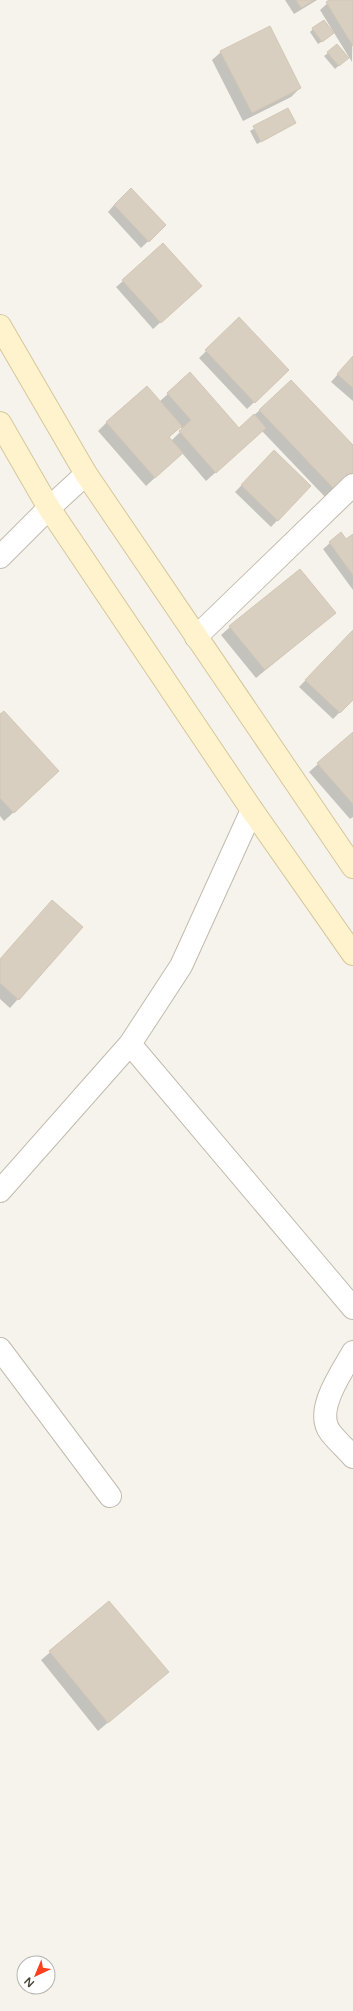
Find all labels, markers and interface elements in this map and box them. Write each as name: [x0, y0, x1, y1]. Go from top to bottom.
north arrow: [16, 1955, 56, 1995]
text: N: [22, 1974, 37, 1990]

